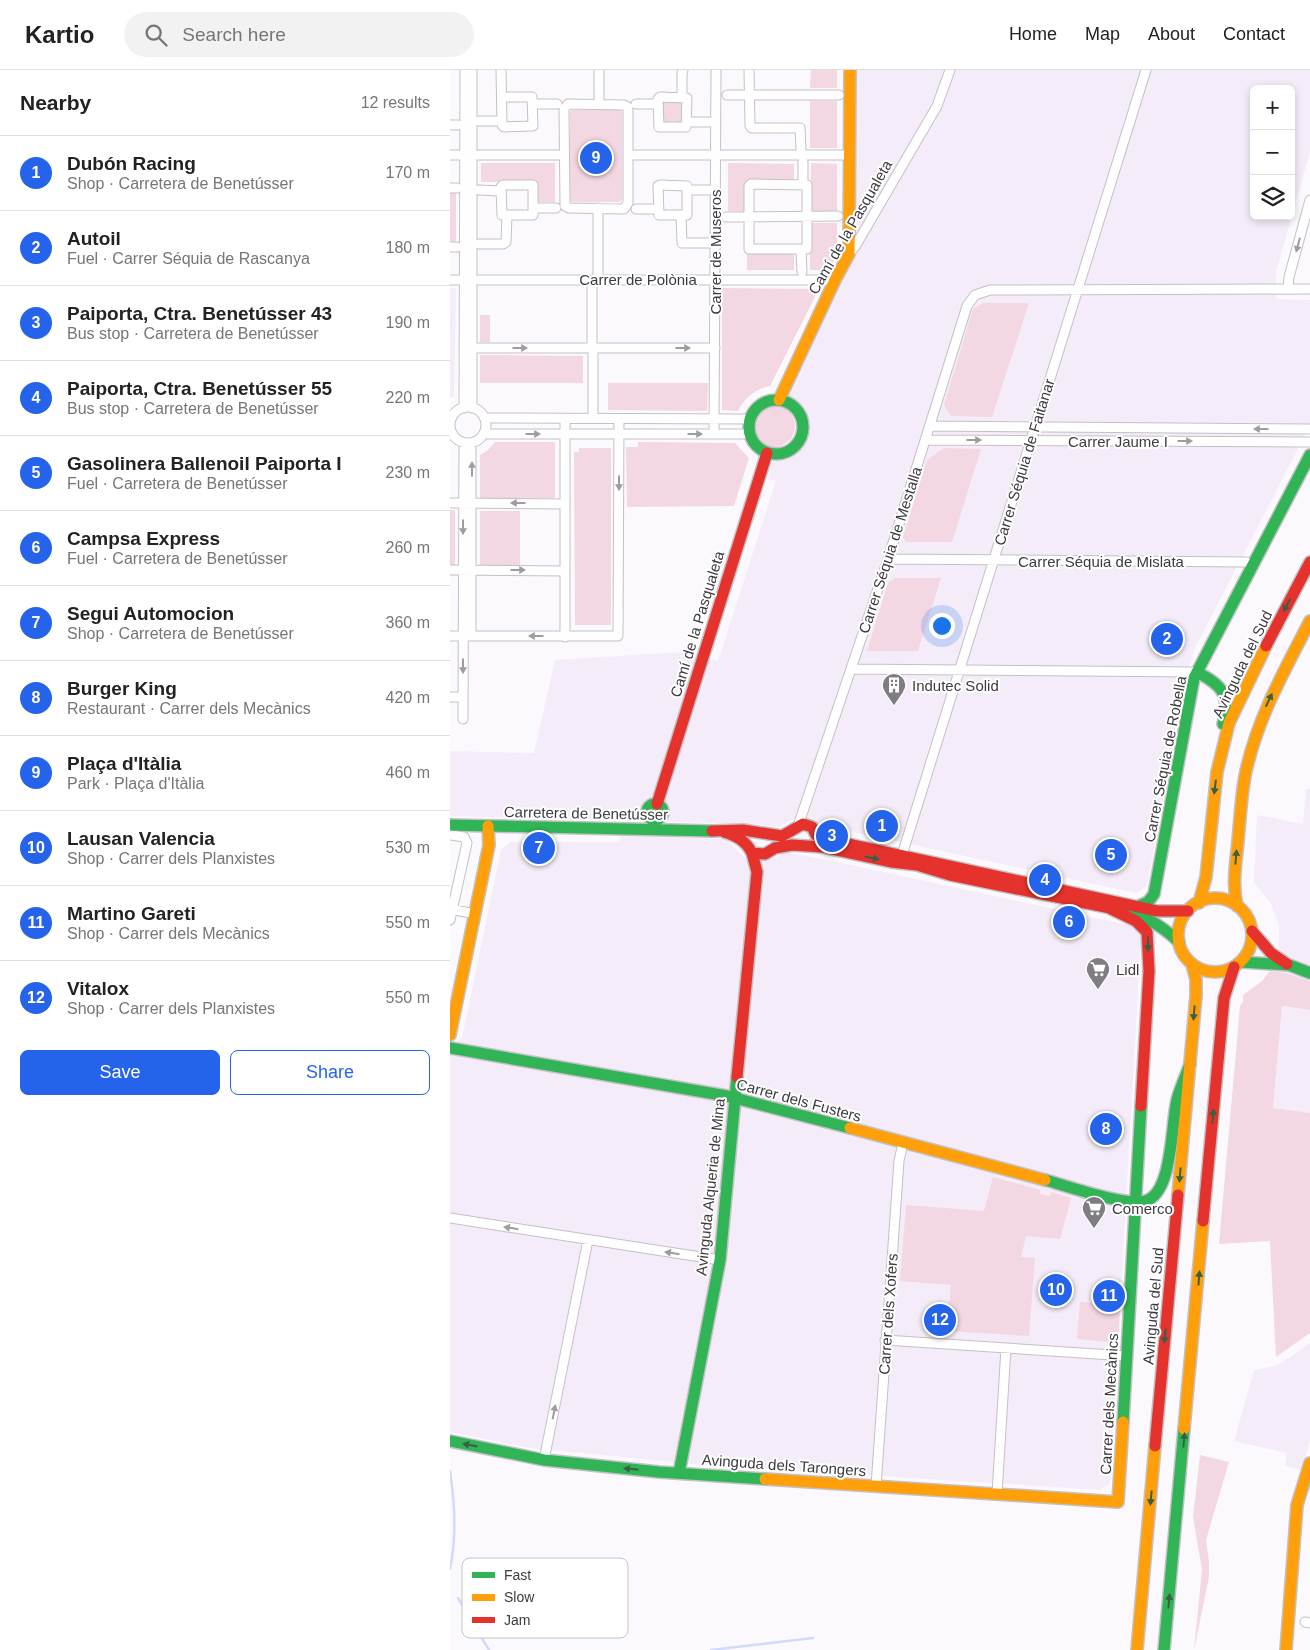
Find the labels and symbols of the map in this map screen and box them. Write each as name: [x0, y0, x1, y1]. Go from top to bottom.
pin: 9: [580, 139, 612, 177]
street label: Camí de la Pasqualeta: [805, 156, 896, 297]
street label: Carrer de Museros: [707, 189, 724, 315]
one-way arrow: [1294, 237, 1302, 252]
street label: Carrer de Polònia: [579, 271, 697, 288]
one-way arrow: [513, 344, 529, 352]
one-way arrow: [675, 344, 691, 352]
street label: Carrer Séquia de Faitanar: [991, 377, 1057, 547]
one-way arrow: [1253, 425, 1269, 433]
one-way arrow: [525, 430, 541, 438]
one-way arrow: [688, 430, 704, 438]
street label: Carrer Jaume I: [1068, 433, 1168, 450]
one-way arrow: [966, 436, 982, 444]
one-way arrow: [1177, 437, 1193, 445]
one-way arrow: [468, 461, 476, 477]
street label: Carrer Séquia de Mestalla: [855, 464, 925, 635]
one-way arrow: [615, 475, 623, 491]
one-way arrow: [510, 499, 526, 507]
one-way arrow: [459, 519, 467, 535]
street label: Camí de la Pasqualeta: [667, 548, 728, 699]
street label: Carrer Séquia de Mislata: [1018, 553, 1185, 570]
one-way arrow: [510, 566, 526, 574]
one-way arrow: [1283, 598, 1291, 612]
street label: Avinguda del Sud: [1209, 608, 1275, 720]
your location: [929, 613, 955, 639]
pin: 2: [1151, 620, 1183, 658]
one-way arrow: [528, 632, 544, 640]
one-way arrow: [459, 659, 467, 675]
building icon: Indutec Solid: [881, 672, 907, 706]
street label: Carrer Séquia de Robella: [1141, 674, 1190, 844]
place label: Indutec Solid: [912, 677, 999, 694]
one-way arrow: [1265, 692, 1274, 707]
one-way arrow: [1211, 780, 1219, 796]
street label: Carretera de Benetússer: [504, 803, 668, 823]
pin: 1: [866, 807, 898, 845]
pin: 3: [816, 817, 848, 855]
pin: 7: [523, 829, 555, 867]
pin: 5: [1095, 836, 1127, 874]
one-way arrow: [1232, 849, 1240, 865]
one-way arrow: [864, 855, 880, 863]
pin: 4: [1029, 861, 1061, 899]
pin: 6: [1053, 903, 1085, 941]
one-way arrow: [1144, 937, 1152, 953]
supermarket icon: Lidl: [1085, 956, 1111, 990]
place label: Lidl: [1116, 961, 1139, 978]
one-way arrow: [1190, 1005, 1198, 1021]
street label: Carrer dels Fusters: [735, 1075, 863, 1125]
street label: Avinguda Alqueria de Mina: [692, 1097, 728, 1276]
one-way arrow: [1210, 1108, 1218, 1124]
pin: 8: [1090, 1110, 1122, 1148]
one-way arrow: [1176, 1167, 1184, 1183]
supermarket icon: Comerco: [1081, 1195, 1107, 1229]
place label: Comerco: [1112, 1200, 1173, 1217]
one-way arrow: [503, 1224, 519, 1232]
street label: Avinguda del Sud: [1139, 1247, 1167, 1365]
one-way arrow: [663, 1248, 679, 1256]
street label: Carrer dels Xofers: [875, 1253, 901, 1375]
one-way arrow: [1195, 1270, 1203, 1286]
pin: 10: [1040, 1271, 1072, 1309]
pin: 11: [1093, 1277, 1125, 1315]
pin: 12: [924, 1301, 956, 1339]
one-way arrow: [1161, 1329, 1169, 1345]
street label: Carrer dels Mecànics: [1097, 1333, 1121, 1475]
one-way arrow: [550, 1404, 558, 1420]
one-way arrow: [1180, 1431, 1188, 1447]
one-way arrow: [462, 1441, 478, 1449]
street label: Avinguda dels Tarongers: [701, 1451, 867, 1479]
one-way arrow: [623, 1465, 639, 1473]
one-way arrow: [1147, 1491, 1155, 1507]
legend: [462, 1558, 628, 1638]
text: Fast: [504, 1567, 531, 1583]
text: Slow: [504, 1589, 535, 1605]
one-way arrow: [1165, 1593, 1173, 1609]
text: Jam: [504, 1612, 530, 1628]

